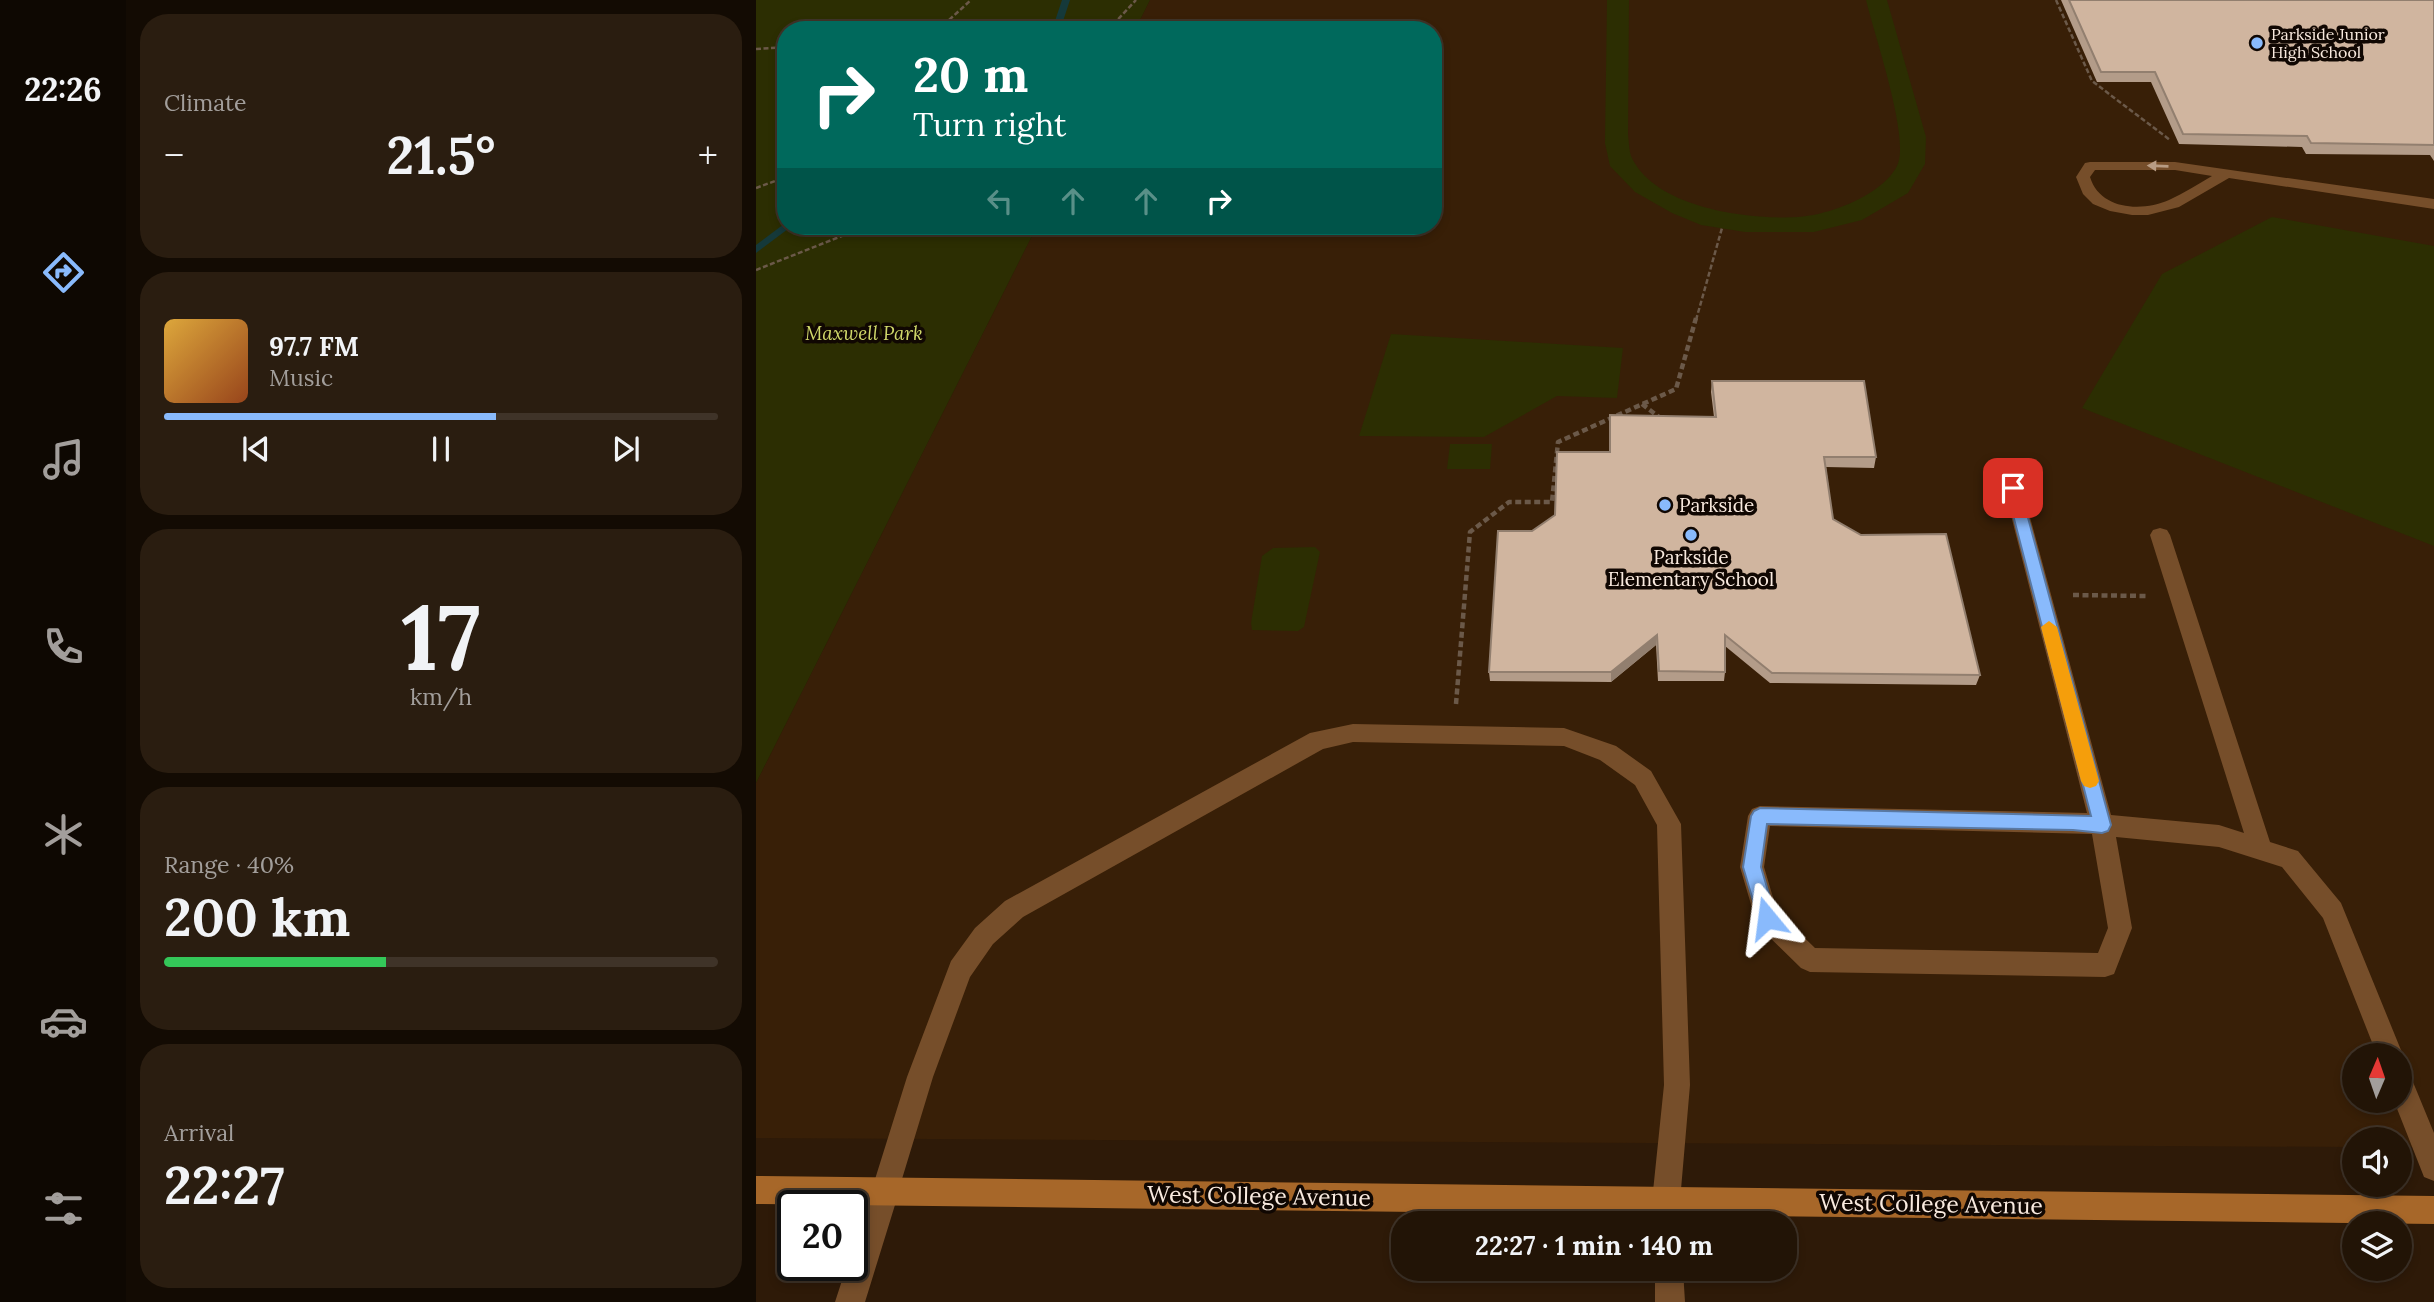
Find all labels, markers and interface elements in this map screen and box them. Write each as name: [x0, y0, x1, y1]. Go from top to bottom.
place label: Parkside Junior High School: [2271, 24, 2385, 62]
marker: Parkside Junior High School: [2249, 35, 2265, 51]
text: 20 m: [913, 43, 1028, 105]
icon: right: [798, 49, 889, 140]
text: 22:26: [24, 69, 102, 110]
text: Climate: [164, 88, 246, 117]
text: Turn right: [913, 104, 1066, 145]
text: 21.5°: [387, 122, 495, 188]
text: −: [164, 131, 184, 179]
text: +: [698, 131, 718, 179]
one-way arrow: [2147, 160, 2169, 171]
icon: left: [981, 182, 1019, 220]
icon: ahead: [1054, 182, 1092, 220]
icon: ahead: [1127, 182, 1165, 220]
icon: right: [1200, 182, 1238, 220]
icon: directions: [39, 248, 88, 297]
park label: Maxwell Park: [805, 321, 923, 345]
text: 97.7 FM: [269, 330, 359, 363]
text: Music: [269, 363, 333, 392]
icon: previous: [237, 430, 275, 468]
icon: pause: [422, 430, 460, 468]
icon: next: [607, 430, 645, 468]
icon: music: [39, 435, 88, 484]
pin: [1983, 458, 2043, 518]
icon: arrive: [1994, 469, 2032, 507]
place label: Parkside: [1679, 493, 1754, 517]
marker: Parkside: [1657, 497, 1673, 513]
marker: Parkside Elementary School: [1683, 527, 1699, 543]
place label: Parkside Elementary School: [1608, 545, 1774, 591]
text: 17: [401, 578, 481, 695]
icon: phone: [39, 622, 88, 671]
text: km/h: [410, 682, 472, 711]
icon: climate: [39, 810, 88, 859]
text: Range · 40%: [164, 850, 294, 879]
position arrow: [1730, 881, 1804, 955]
text: 200 km: [164, 884, 350, 950]
icon: car: [39, 997, 88, 1046]
north arrow: [2342, 1043, 2412, 1113]
map controls: [2342, 1043, 2412, 1281]
text: Arrival: [164, 1118, 234, 1147]
button: sound: [2342, 1127, 2412, 1197]
text: 22:27: [164, 1152, 285, 1218]
street label: West College Avenue: [1147, 1179, 1371, 1212]
icon: filters: [39, 1184, 88, 1233]
street label: West College Avenue: [1819, 1187, 2043, 1220]
speed limit sign: 20: [777, 1190, 868, 1281]
button: layers: [2342, 1211, 2412, 1281]
text: 22:27 · 1 min · 140 m: [1475, 1229, 1713, 1262]

